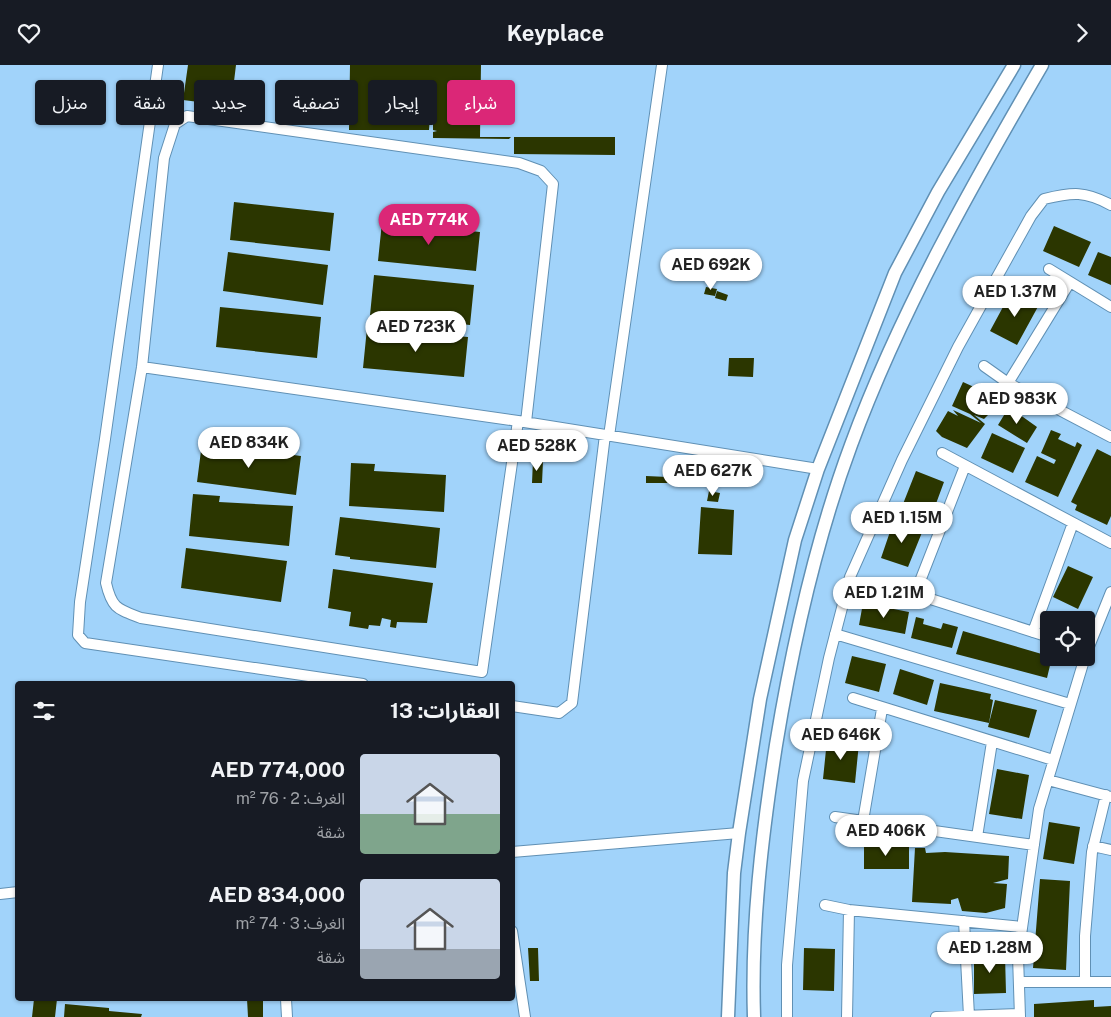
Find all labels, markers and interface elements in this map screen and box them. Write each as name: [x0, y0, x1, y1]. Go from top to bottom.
icon: heart: [15, 19, 43, 47]
icon: forward: [1068, 19, 1096, 47]
text: Keyplace: [507, 20, 604, 46]
chip: منزل: [35, 80, 106, 125]
chip: شقة: [116, 80, 184, 125]
chip: جديد: [194, 80, 265, 125]
chip: تصفية: [275, 80, 358, 125]
chip: إيجار: [368, 80, 437, 125]
chip: شراء: [447, 80, 515, 125]
pin: AED 774K: [377, 203, 481, 246]
text: AED 774K: [390, 210, 468, 229]
pin: AED 692K: [659, 249, 763, 291]
text: AED 692K: [671, 255, 751, 274]
pin: AED 1.37M: [958, 275, 1072, 318]
text: AED 1.37M: [973, 282, 1057, 301]
pin: AED 723K: [364, 311, 468, 353]
text: AED 723K: [376, 317, 456, 336]
pin: AED 983K: [965, 383, 1069, 425]
text: AED 983K: [977, 389, 1057, 408]
pin: AED 834K: [197, 427, 301, 469]
pin: AED 528K: [485, 429, 589, 472]
text: AED 834K: [209, 433, 289, 452]
text: AED 528K: [497, 436, 577, 455]
pin: AED 627K: [661, 455, 765, 497]
text: AED 627K: [673, 461, 753, 480]
pin: AED 1.15M: [845, 501, 959, 544]
text: AED 1.15M: [862, 508, 942, 527]
pin: AED 1.21M: [827, 577, 941, 619]
text: AED 1.21M: [844, 583, 924, 602]
map controls: [1040, 611, 1095, 666]
button: locate: [1040, 611, 1095, 666]
icon: filters: [30, 697, 58, 725]
text: العقارات: 13: [390, 698, 500, 723]
pin: AED 646K: [789, 719, 893, 761]
text: AED 646K: [801, 725, 881, 744]
text: AED 774,000: [210, 757, 345, 782]
icon: home: [400, 774, 460, 834]
text: الغرف: 2 · 76 m²: [236, 789, 345, 808]
pin: AED 406K: [834, 815, 938, 857]
text: AED 406K: [846, 821, 926, 840]
text: شقة: [317, 823, 345, 842]
text: AED 834,000: [209, 882, 345, 907]
icon: home: [400, 899, 460, 959]
text: الغرف: 3 · 74 m²: [235, 914, 345, 933]
pin: AED 1.28M: [933, 931, 1047, 974]
text: AED 1.28M: [948, 938, 1032, 957]
text: شقة: [317, 948, 345, 967]

